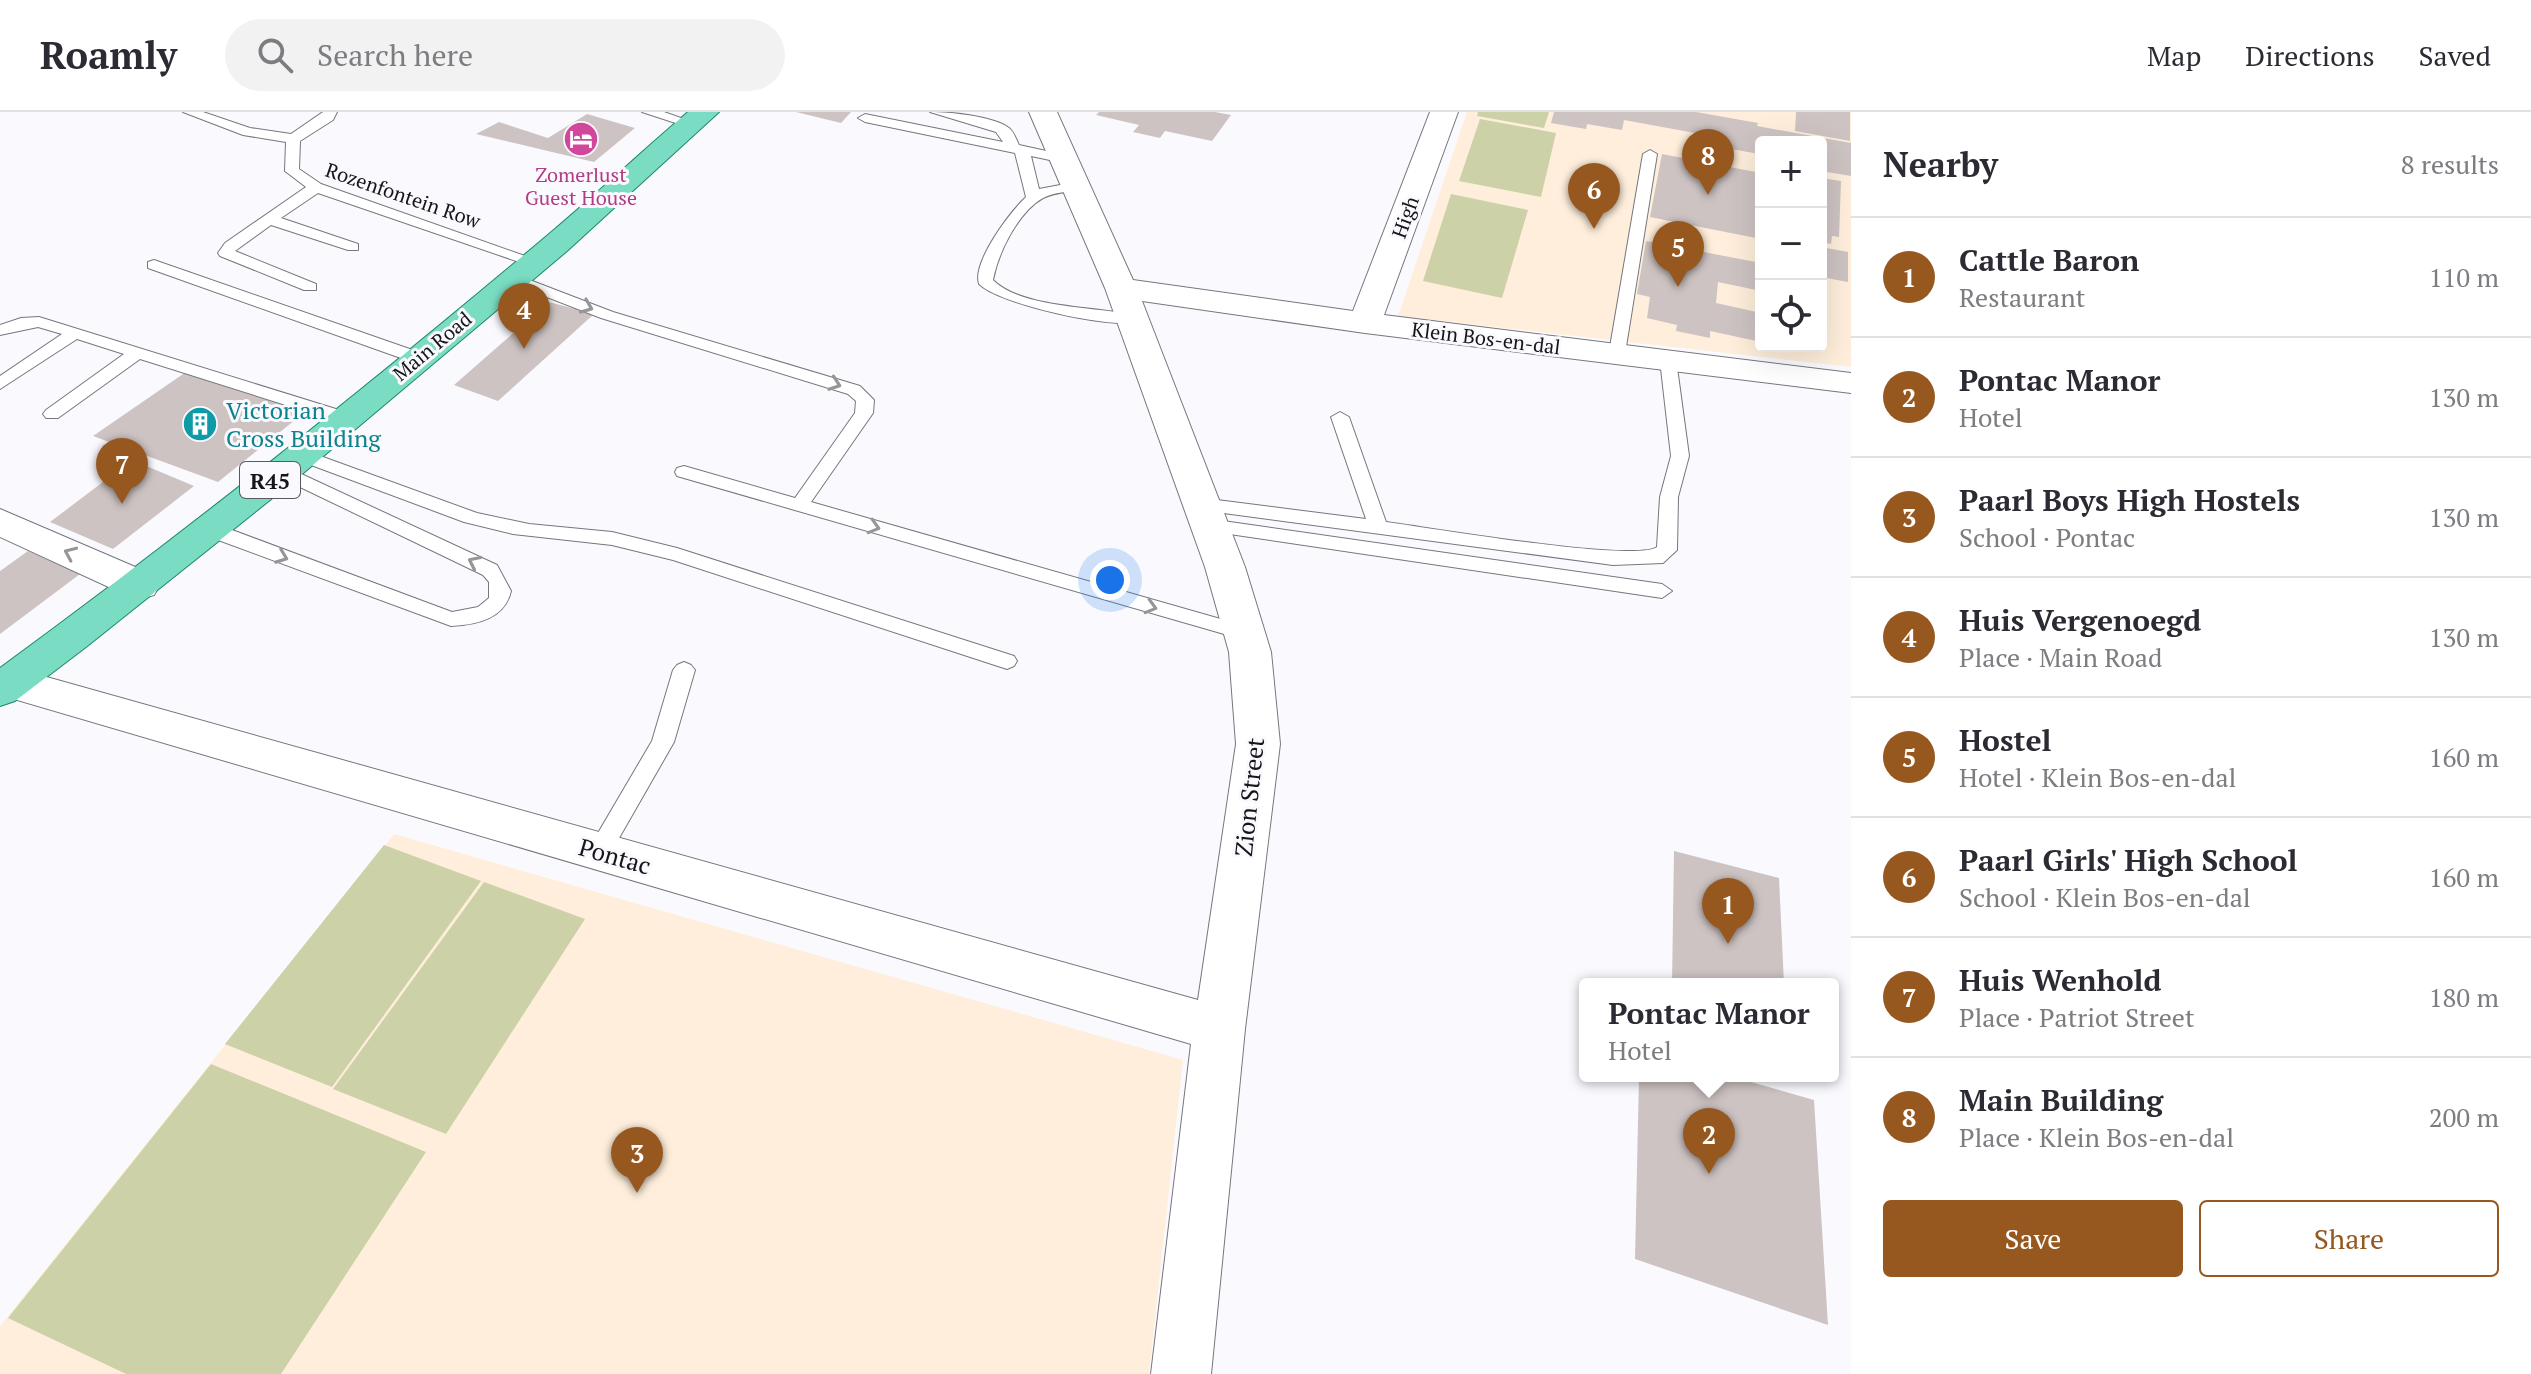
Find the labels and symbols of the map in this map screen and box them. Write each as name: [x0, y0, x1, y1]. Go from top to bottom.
hotel icon: Zomerlust Guest House: [562, 120, 600, 158]
pin: 8: [1682, 129, 1734, 195]
street label: Rozenfontein Row: [322, 156, 484, 234]
place label: Zomerlust Guest House: [525, 161, 637, 211]
pin: 6: [1568, 163, 1620, 229]
street label: High: [1385, 192, 1425, 242]
pin: 5: [1652, 221, 1704, 287]
pin: 4: [498, 283, 550, 349]
one-way arrow: [579, 298, 593, 314]
street label: Main Road: [387, 305, 477, 387]
street label: Klein Bos-en-dal: [1410, 315, 1562, 361]
one-way arrow: [827, 374, 841, 390]
place label: Victorian Cross Building: [226, 394, 381, 454]
building icon: Victorian Cross Building: [181, 405, 219, 443]
pin: 7: [96, 438, 148, 504]
road number: R45: [240, 462, 300, 498]
one-way arrow: [866, 518, 880, 535]
one-way arrow: [64, 547, 78, 563]
one-way arrow: [274, 547, 288, 564]
one-way arrow: [467, 556, 482, 572]
your location: [1090, 560, 1130, 600]
one-way arrow: [1143, 597, 1157, 614]
street label: Zion Street: [1227, 736, 1271, 858]
street label: Pontac: [575, 831, 655, 881]
pin: 1: [1702, 878, 1754, 944]
pin: 2: [1683, 1108, 1735, 1174]
pin: 3: [611, 1127, 663, 1193]

